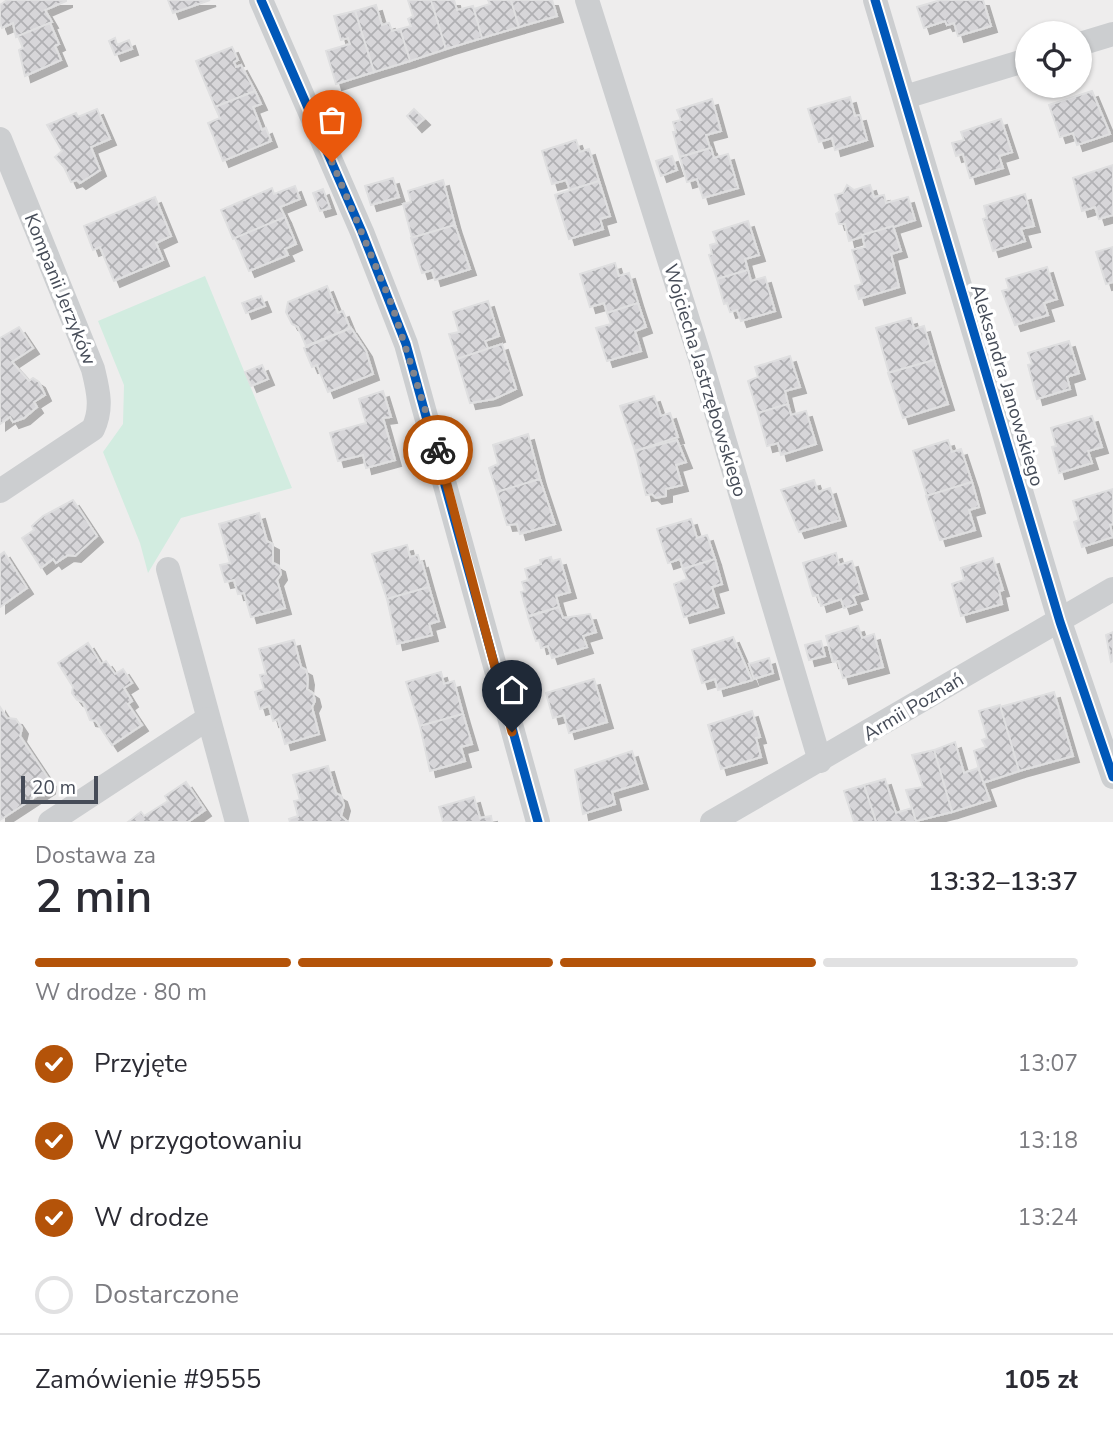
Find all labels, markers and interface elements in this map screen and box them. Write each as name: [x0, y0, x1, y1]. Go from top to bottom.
map controls: [1015, 21, 1092, 98]
button: locate: [1015, 21, 1092, 98]
pin: [302, 90, 362, 162]
icon: bag: [313, 101, 351, 139]
street label: Kompanii Jerzyków: [18, 210, 102, 369]
street label: Wojciecha Jastrzębowskiego: [657, 261, 753, 500]
street label: Aleksandra Janowskiego: [964, 281, 1050, 489]
courier: [403, 415, 473, 485]
icon: bike: [419, 431, 457, 469]
pin: [482, 660, 542, 732]
street label: Armii Poznań: [858, 667, 969, 747]
icon: home: [493, 671, 531, 709]
scale bar: [21, 773, 98, 805]
text: 20 m: [32, 775, 76, 801]
text: Dostawa za: [35, 840, 156, 871]
text: 13:32–13:37: [928, 864, 1078, 899]
text: 2 min: [35, 865, 152, 928]
text: W drodze · 80 m: [35, 977, 207, 1008]
icon: check: [35, 1045, 73, 1083]
text: Przyjęte: [94, 1046, 188, 1081]
text: 13:07: [1018, 1048, 1078, 1079]
icon: check: [35, 1122, 73, 1160]
text: W przygotowaniu: [94, 1123, 302, 1158]
text: 13:18: [1018, 1125, 1078, 1156]
icon: check: [35, 1199, 73, 1237]
text: W drodze: [94, 1200, 209, 1235]
text: 13:24: [1018, 1202, 1078, 1233]
text: Dostarczone: [94, 1277, 239, 1312]
text: Zamówienie #9555: [35, 1362, 261, 1397]
text: 105 zł: [1004, 1362, 1078, 1397]

